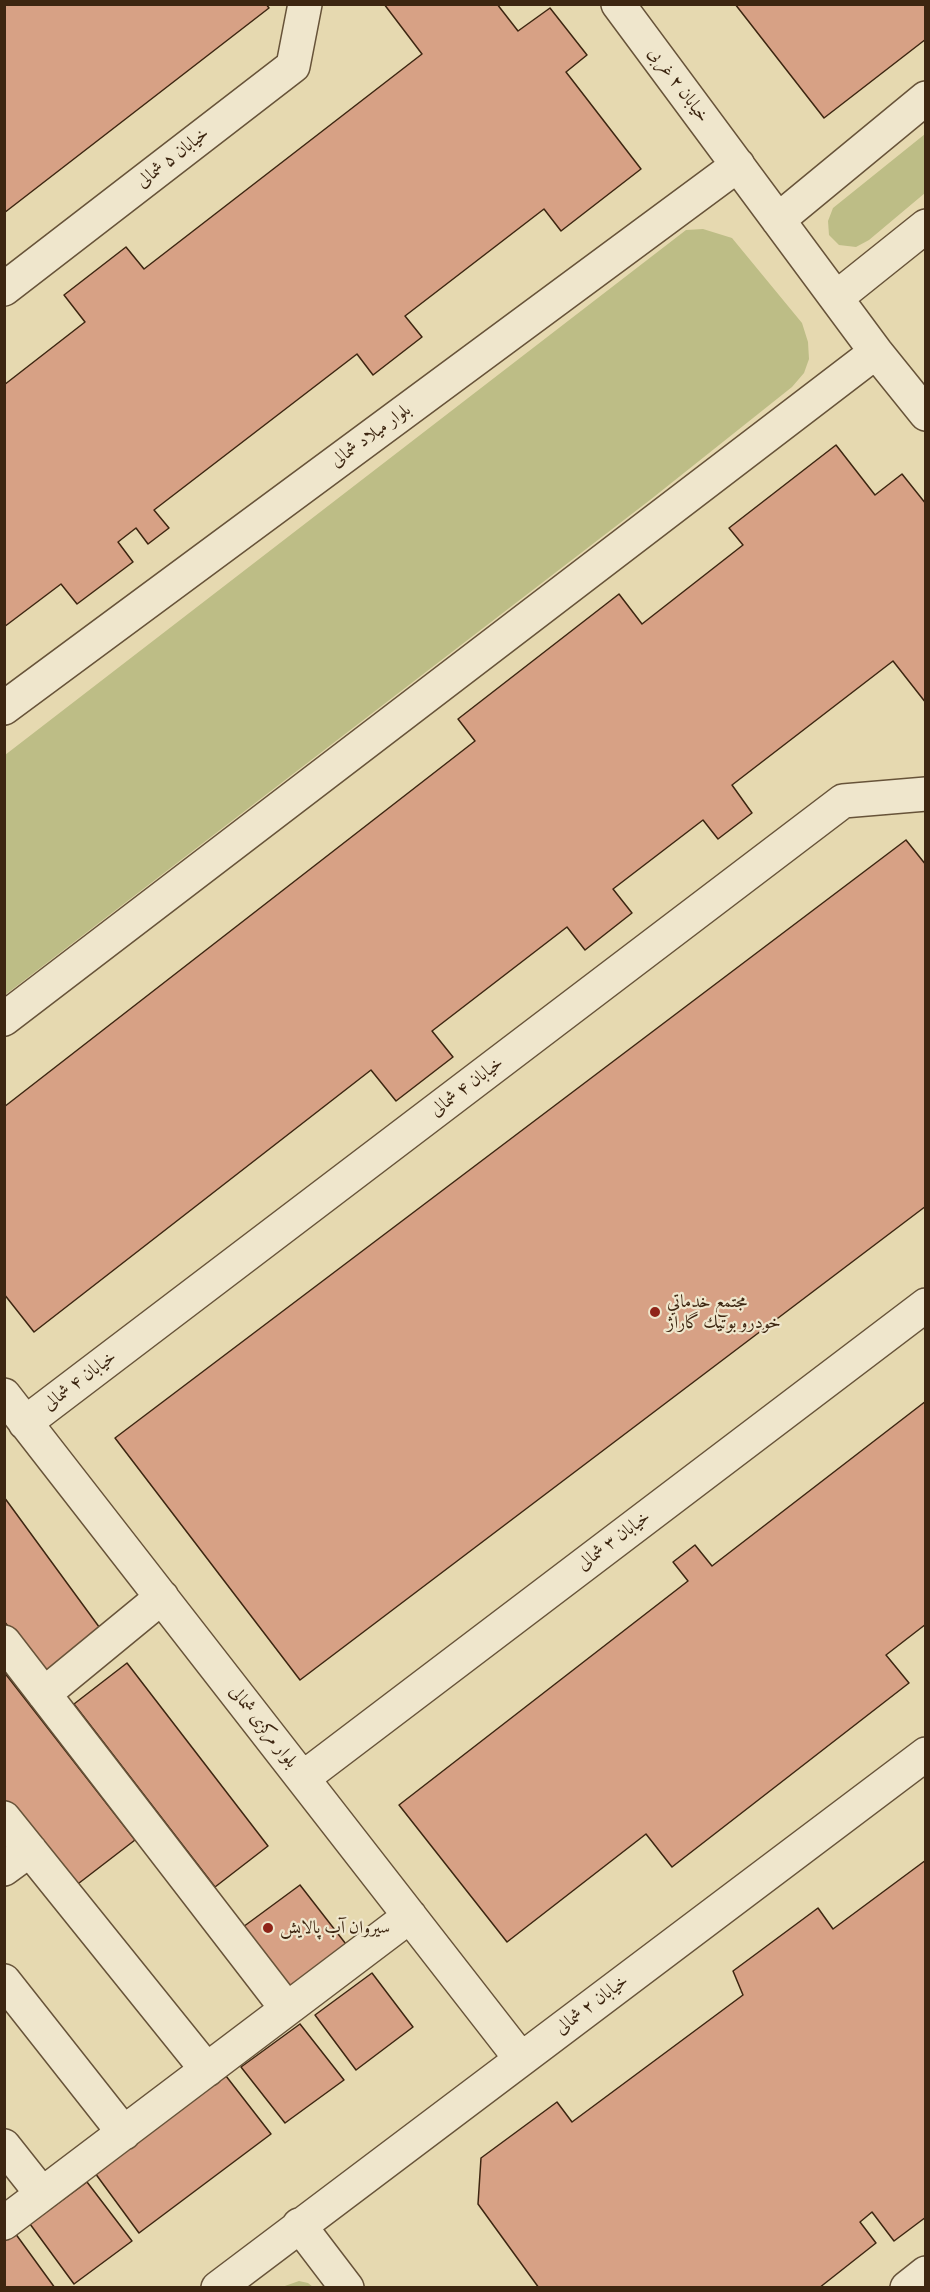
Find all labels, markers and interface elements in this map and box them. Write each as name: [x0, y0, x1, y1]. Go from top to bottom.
street label: خیابان ۲ غربی: [643, 43, 713, 127]
street label: خیابان ۵ شمالی: [132, 123, 214, 193]
street label: بلوار میلاد شمالی: [327, 400, 415, 472]
street label: خیابان ۴ شمالی: [426, 1052, 508, 1122]
place label: مجتمع خدماتي خودرو بوتيك گاراژ: [667, 1291, 781, 1334]
marker: مجتمع خدماتي خودرو بوتيك گاراژ: [648, 1305, 662, 1319]
street label: خیابان ۴ شمالی: [39, 1346, 121, 1416]
street label: خیابان ۳ شمالی: [573, 1506, 655, 1576]
street label: بلوار مرکزی شمالی: [224, 1681, 302, 1773]
place label: سیروان آب پالایش: [280, 1917, 390, 1939]
marker: سیروان آب پالایش: [261, 1921, 275, 1935]
street label: خیابان ۲ شمالی: [551, 1970, 633, 2040]

